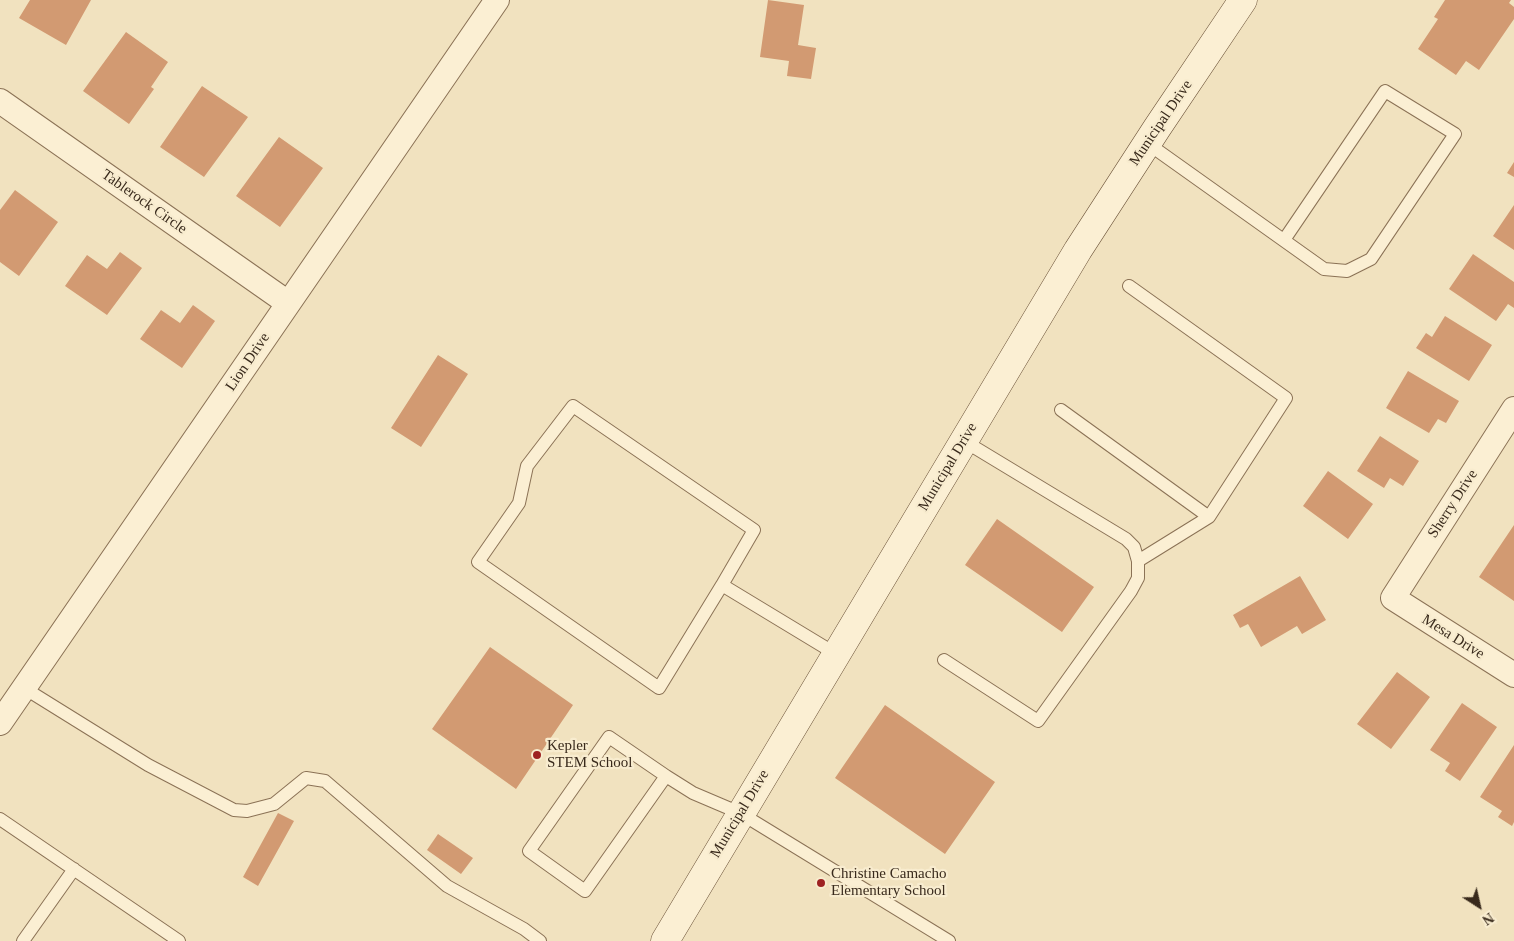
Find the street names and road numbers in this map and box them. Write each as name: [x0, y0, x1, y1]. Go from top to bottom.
street label: Municipal Drive: [1126, 77, 1196, 169]
street label: Tablerock Circle: [98, 166, 190, 238]
street label: Lion Drive: [222, 330, 274, 394]
street label: Municipal Drive: [915, 420, 981, 514]
street label: Sherry Drive: [1424, 466, 1482, 542]
street label: Mesa Drive: [1418, 611, 1488, 663]
street label: Municipal Drive: [707, 767, 773, 861]

